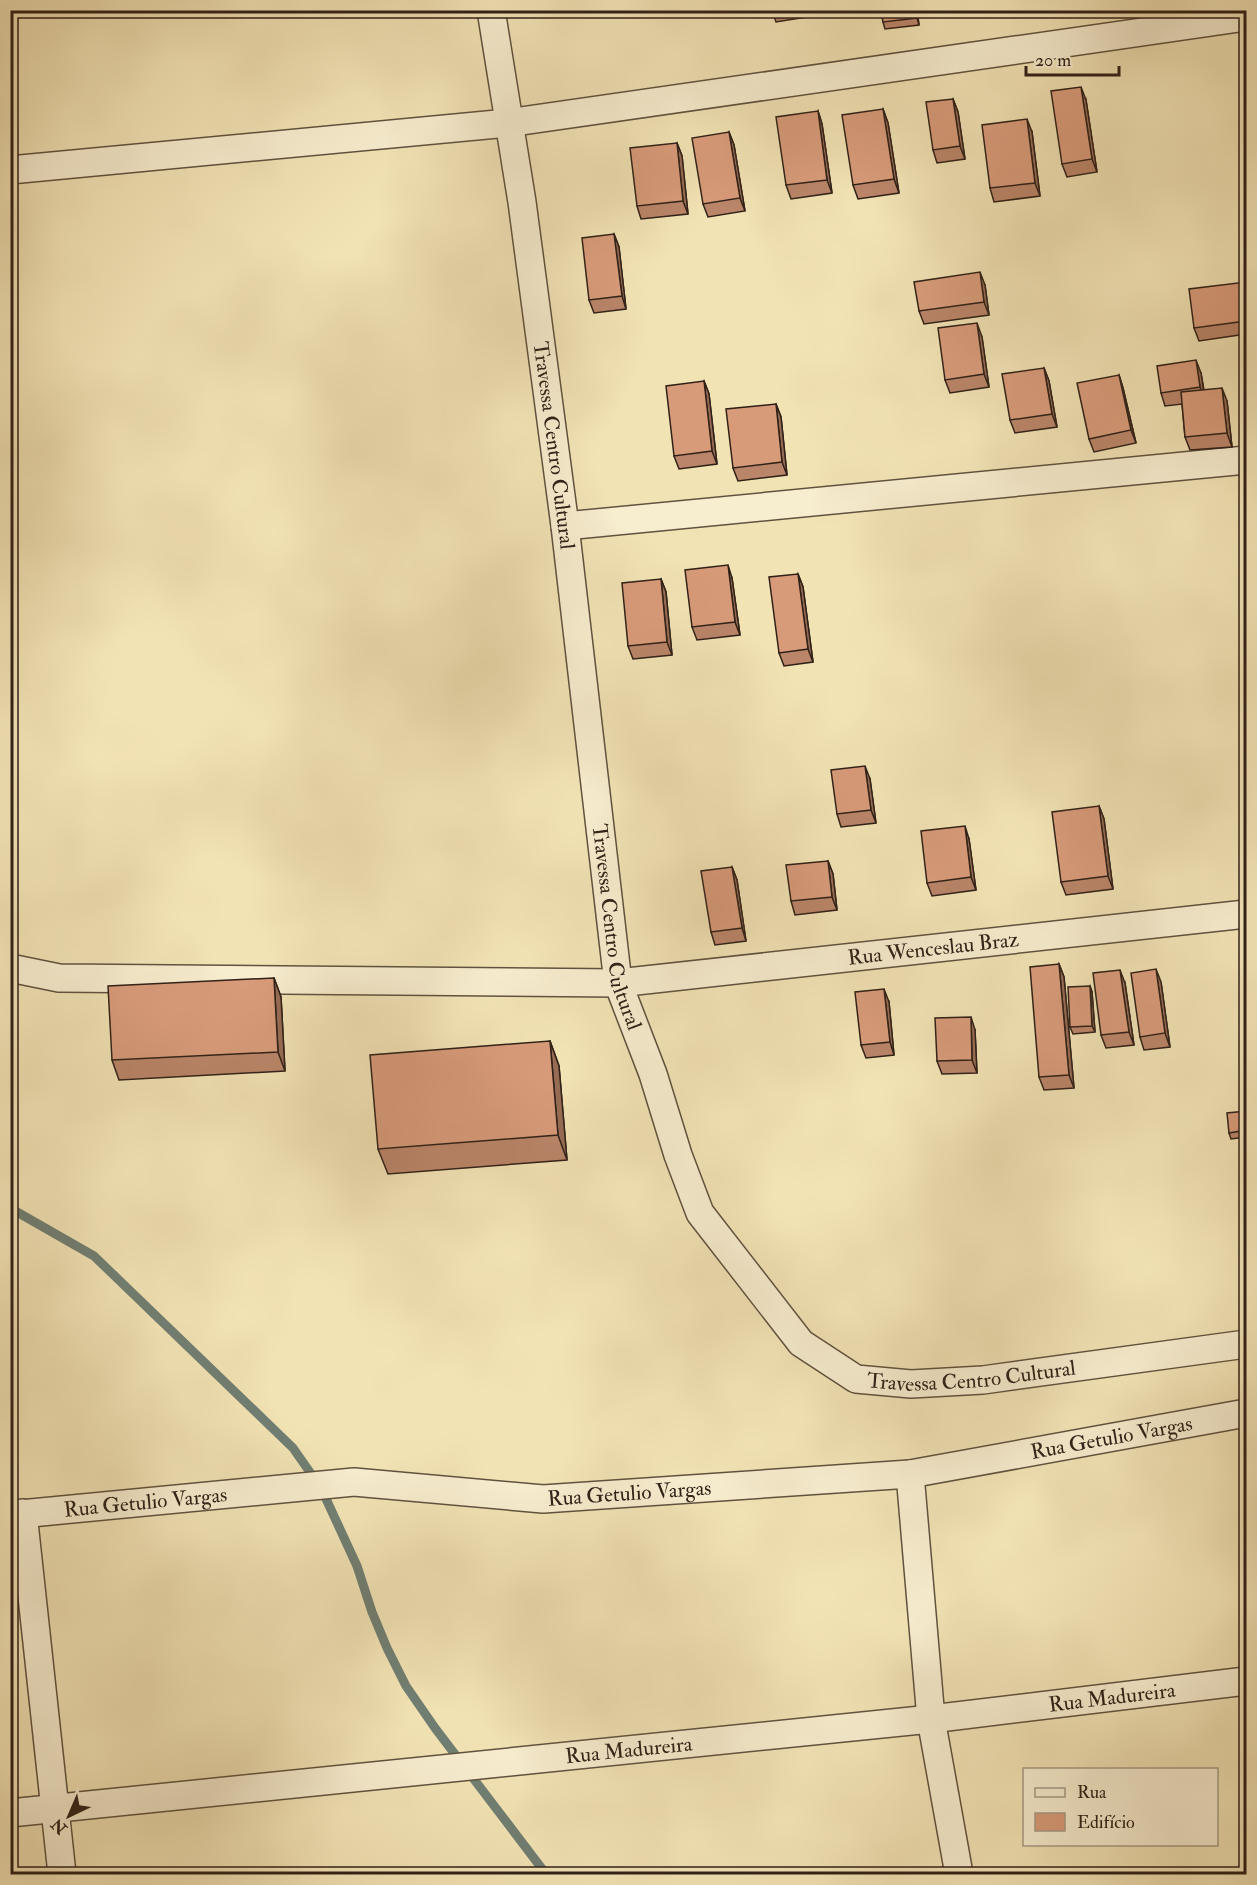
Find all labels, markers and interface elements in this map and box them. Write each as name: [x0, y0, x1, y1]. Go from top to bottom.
scale bar: [1026, 39, 1119, 77]
text: 20 m: [1035, 49, 1071, 72]
street label: Travessa Centro Cultural: [527, 340, 581, 551]
street label: Travessa Centro Cultural: [586, 822, 649, 1034]
street label: Rua Wenceslau Braz: [846, 926, 1020, 971]
street label: Travessa Centro Cultural: [866, 1354, 1078, 1398]
street label: Rua Getulio Vargas: [1028, 1409, 1195, 1465]
street label: Rua Getulio Vargas: [547, 1474, 712, 1512]
street label: Rua Getulio Vargas: [62, 1481, 228, 1523]
street label: Rua Madureira: [1047, 1676, 1177, 1718]
street label: Rua Madureira: [564, 1730, 694, 1770]
legend: [1023, 1768, 1218, 1846]
text: Rua: [1077, 1781, 1107, 1804]
north arrow: [39, 1786, 99, 1846]
text: Edifício: [1077, 1811, 1135, 1834]
text: N: [47, 1813, 72, 1839]

